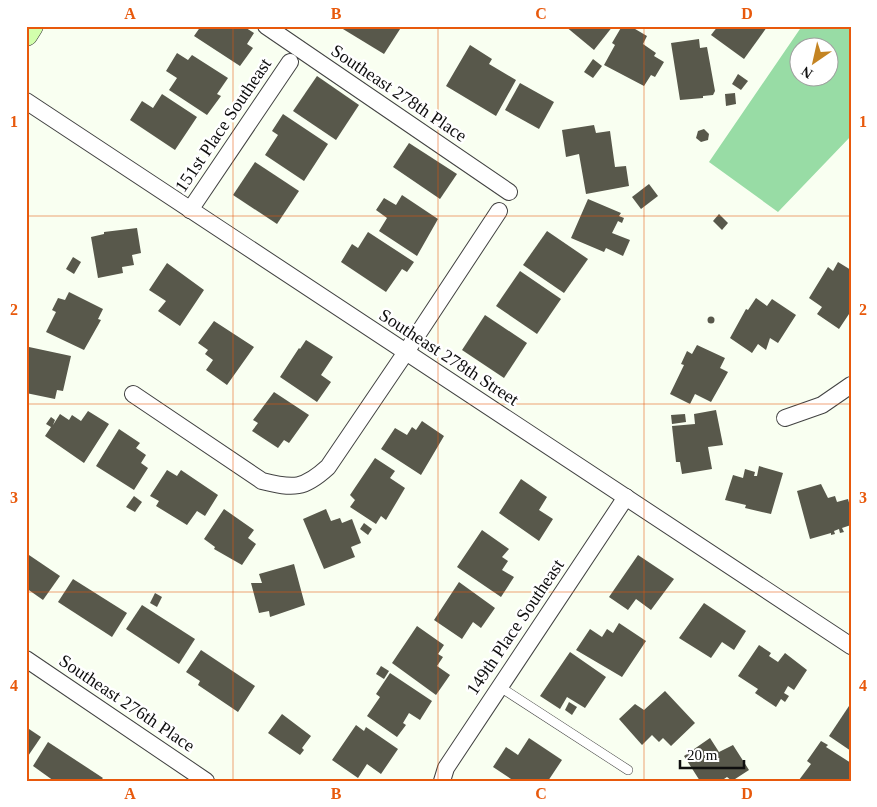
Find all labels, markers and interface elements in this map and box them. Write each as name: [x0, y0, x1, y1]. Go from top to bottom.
text: A: [124, 5, 136, 22]
text: B: [331, 5, 342, 22]
text: C: [535, 5, 547, 22]
text: D: [741, 5, 753, 22]
north arrow: [790, 38, 840, 88]
street label: Southeast 278th Place: [328, 40, 470, 146]
street label: 151st Place Southeast: [171, 54, 275, 196]
text: N: [799, 63, 815, 81]
text: 1: [10, 113, 18, 130]
text: 1: [859, 113, 867, 130]
text: 2: [10, 301, 18, 318]
text: 2: [859, 301, 867, 318]
street label: Southeast 278th Street: [376, 305, 522, 409]
text: 3: [10, 489, 18, 506]
text: 3: [859, 489, 867, 506]
street label: 149th Place Southeast: [462, 556, 568, 698]
street label: Southeast 276th Place: [56, 650, 198, 756]
text: 4: [10, 677, 18, 694]
text: 4: [859, 677, 867, 694]
scale bar: [680, 737, 743, 769]
text: 20 m: [687, 747, 718, 763]
text: A: [124, 785, 136, 802]
text: B: [331, 785, 342, 802]
text: C: [535, 785, 547, 802]
text: D: [741, 785, 753, 802]

